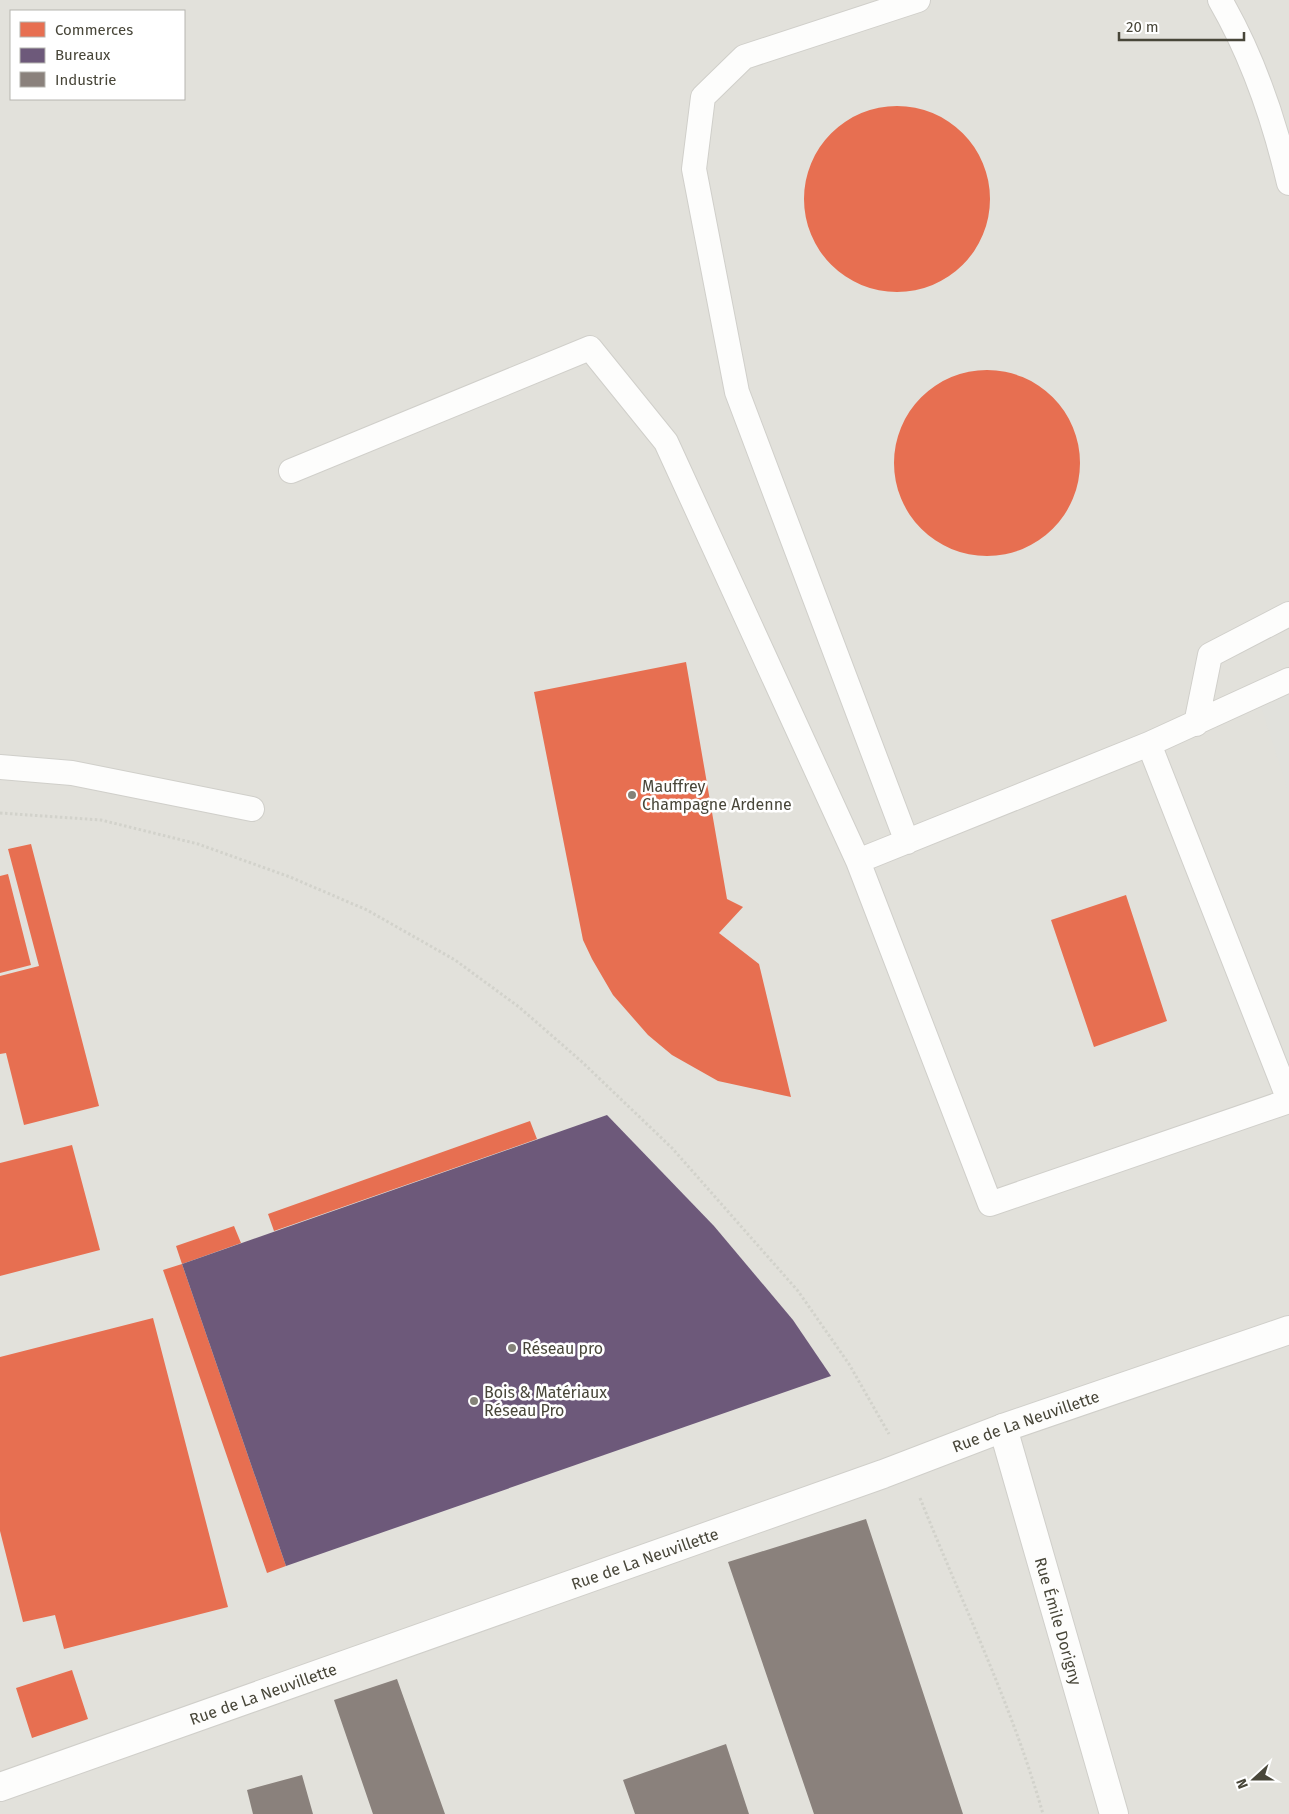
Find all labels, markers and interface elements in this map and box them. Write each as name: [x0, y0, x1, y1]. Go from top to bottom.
legend: [10, 10, 185, 100]
scale bar: [1119, 10, 1244, 42]
text: 20 m: [1126, 18, 1159, 36]
text: Commerces: [55, 21, 133, 39]
text: Bureaux: [55, 46, 111, 64]
text: Industrie: [55, 71, 117, 89]
place label: Mauffrey Champagne Ardenne: [642, 777, 792, 814]
marker: Mauffrey Champagne Ardenne: [626, 789, 638, 801]
place label: Réseau pro: [522, 1339, 603, 1358]
marker: Réseau pro: [506, 1342, 518, 1354]
place label: Bois & Matériaux Réseau Pro: [484, 1383, 607, 1420]
street label: Rue de La Neuvillette: [949, 1386, 1102, 1456]
marker: Bois & Matériaux Réseau Pro: [468, 1395, 480, 1407]
street label: Rue de La Neuvillette: [569, 1524, 721, 1593]
street label: Rue Émile Dorigny: [1031, 1555, 1086, 1687]
street label: Rue de La Neuvillette: [187, 1659, 339, 1729]
north arrow: [1229, 1754, 1279, 1804]
text: N: [1233, 1776, 1252, 1791]

